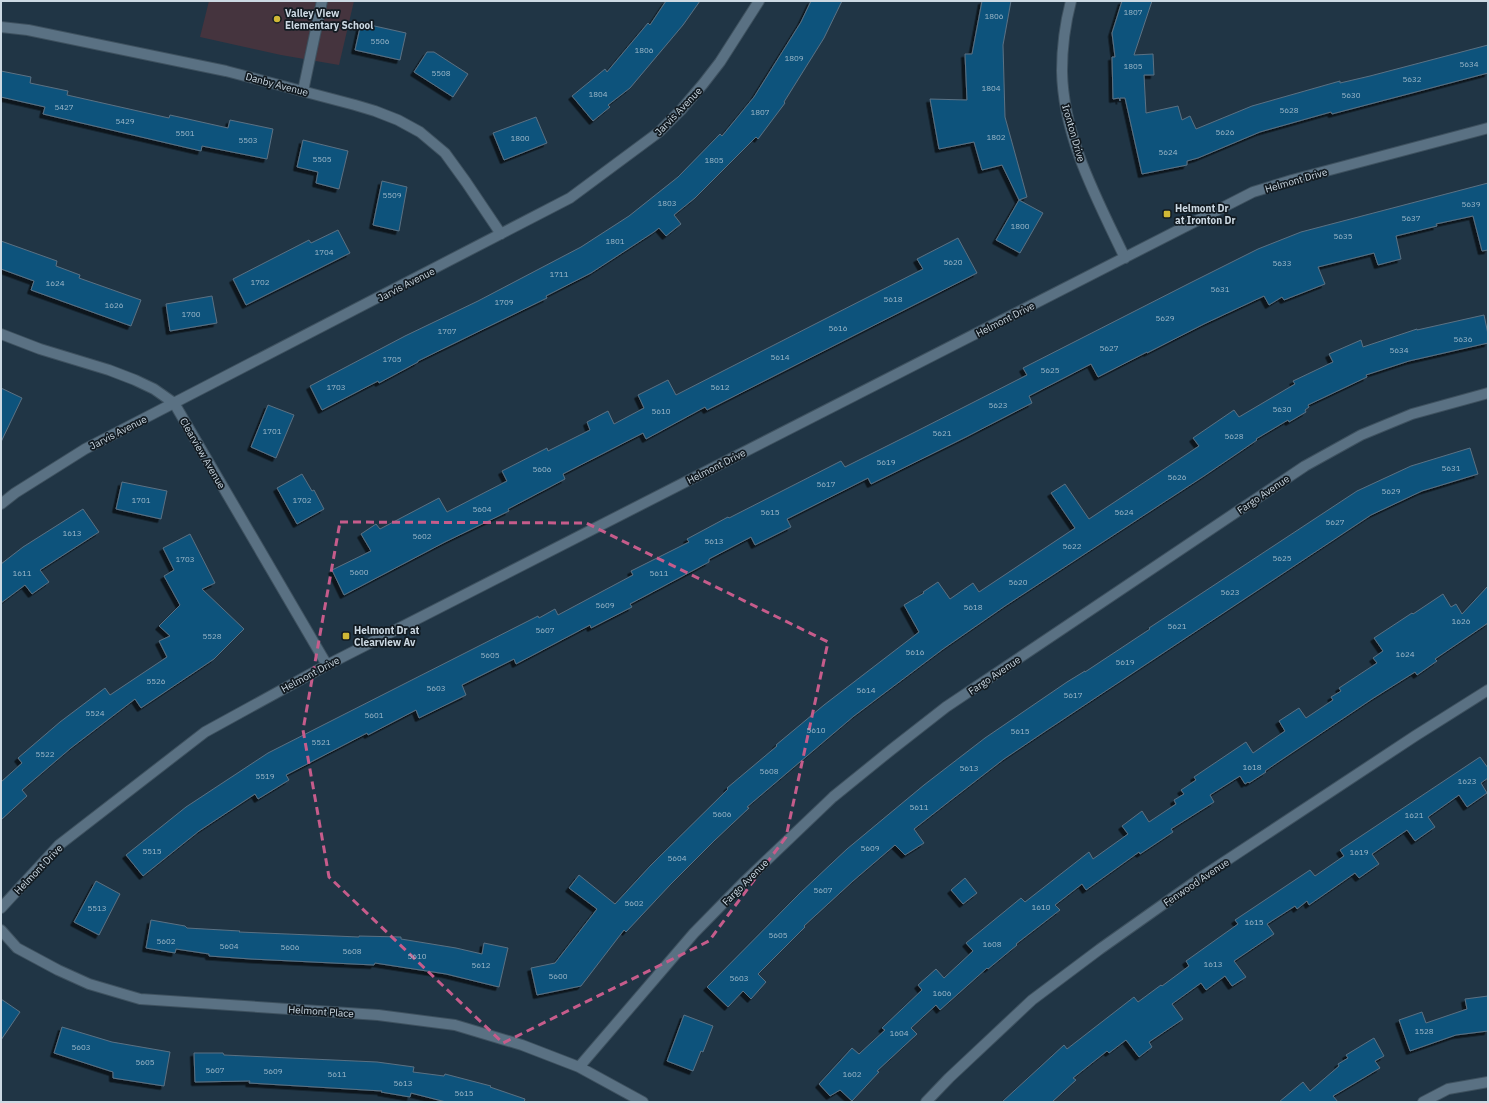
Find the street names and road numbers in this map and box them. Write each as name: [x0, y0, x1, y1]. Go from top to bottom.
street label: Danby Avenue: [244, 70, 310, 99]
street label: Jarvis Avenue: [652, 84, 705, 138]
street label: Ironton Drive: [1059, 103, 1088, 164]
street label: Helmont Drive: [1263, 165, 1329, 196]
street label: Jarvis Avenue: [376, 264, 437, 304]
street label: Helmont Drive: [974, 299, 1037, 340]
street label: Jarvis Avenue: [88, 412, 149, 452]
street label: Clearview Avenue: [177, 415, 228, 492]
street label: Helmont Drive: [685, 446, 748, 487]
street label: Fargo Avenue: [1235, 472, 1292, 517]
street label: Helmont Drive: [279, 653, 342, 695]
street label: Fargo Avenue: [966, 653, 1023, 698]
street label: Helmont Drive: [11, 841, 66, 897]
street label: Fenwood Avenue: [1161, 855, 1232, 909]
street label: Fargo Avenue: [719, 856, 772, 908]
street label: Helmont Place: [288, 1003, 355, 1020]

